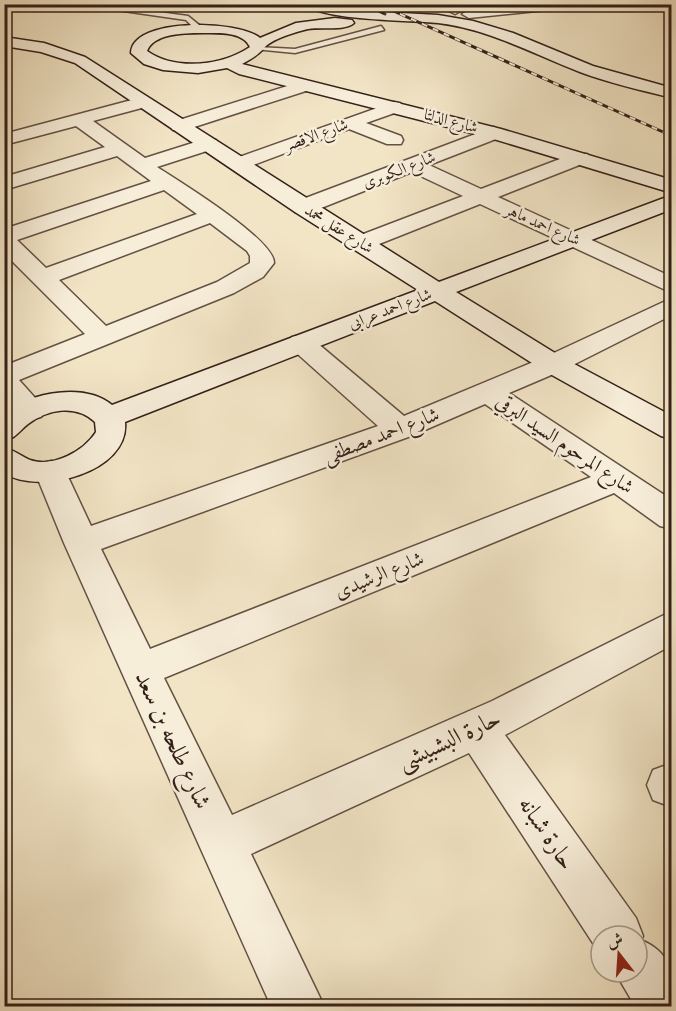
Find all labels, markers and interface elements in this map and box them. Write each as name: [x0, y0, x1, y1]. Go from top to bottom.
street label: شارع الدلتا: [421, 104, 480, 141]
street label: شارع الاقصر: [279, 114, 352, 159]
street label: شارع الكوبرى: [360, 147, 439, 196]
street label: شارع احمد ماهر: [499, 199, 584, 253]
street label: شارع عقل محمد: [299, 200, 377, 261]
street label: شارع احمد عرابى: [346, 284, 436, 337]
street label: شارع المرحوم السيد البرقي: [488, 389, 639, 504]
street label: شارع احمد مصطفى: [319, 401, 445, 473]
street label: شارع الرشيدى: [331, 546, 429, 609]
street label: شارع طلحه بن سعد: [124, 666, 218, 816]
street label: حارة البشبيشى: [392, 703, 506, 778]
street label: حارة شبانه: [511, 790, 583, 876]
north arrow: [589, 924, 649, 984]
text: ش: [604, 929, 625, 952]

